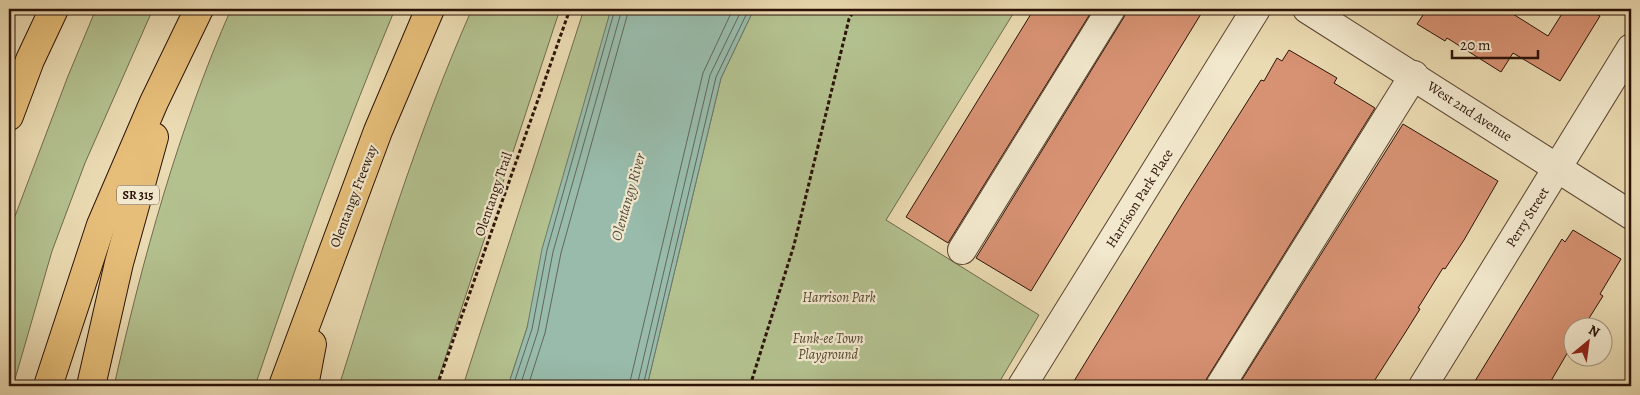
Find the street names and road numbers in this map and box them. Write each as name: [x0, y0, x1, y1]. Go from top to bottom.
street label: West 2nd Avenue: [1423, 76, 1516, 146]
street label: Olentangy Freeway: [325, 141, 382, 250]
street label: Harrison Park Place: [1101, 145, 1177, 251]
street label: Olentangy Trail: [470, 149, 517, 239]
street label: Perry Street: [1501, 183, 1554, 251]
road number: SR 315: [117, 186, 159, 204]

